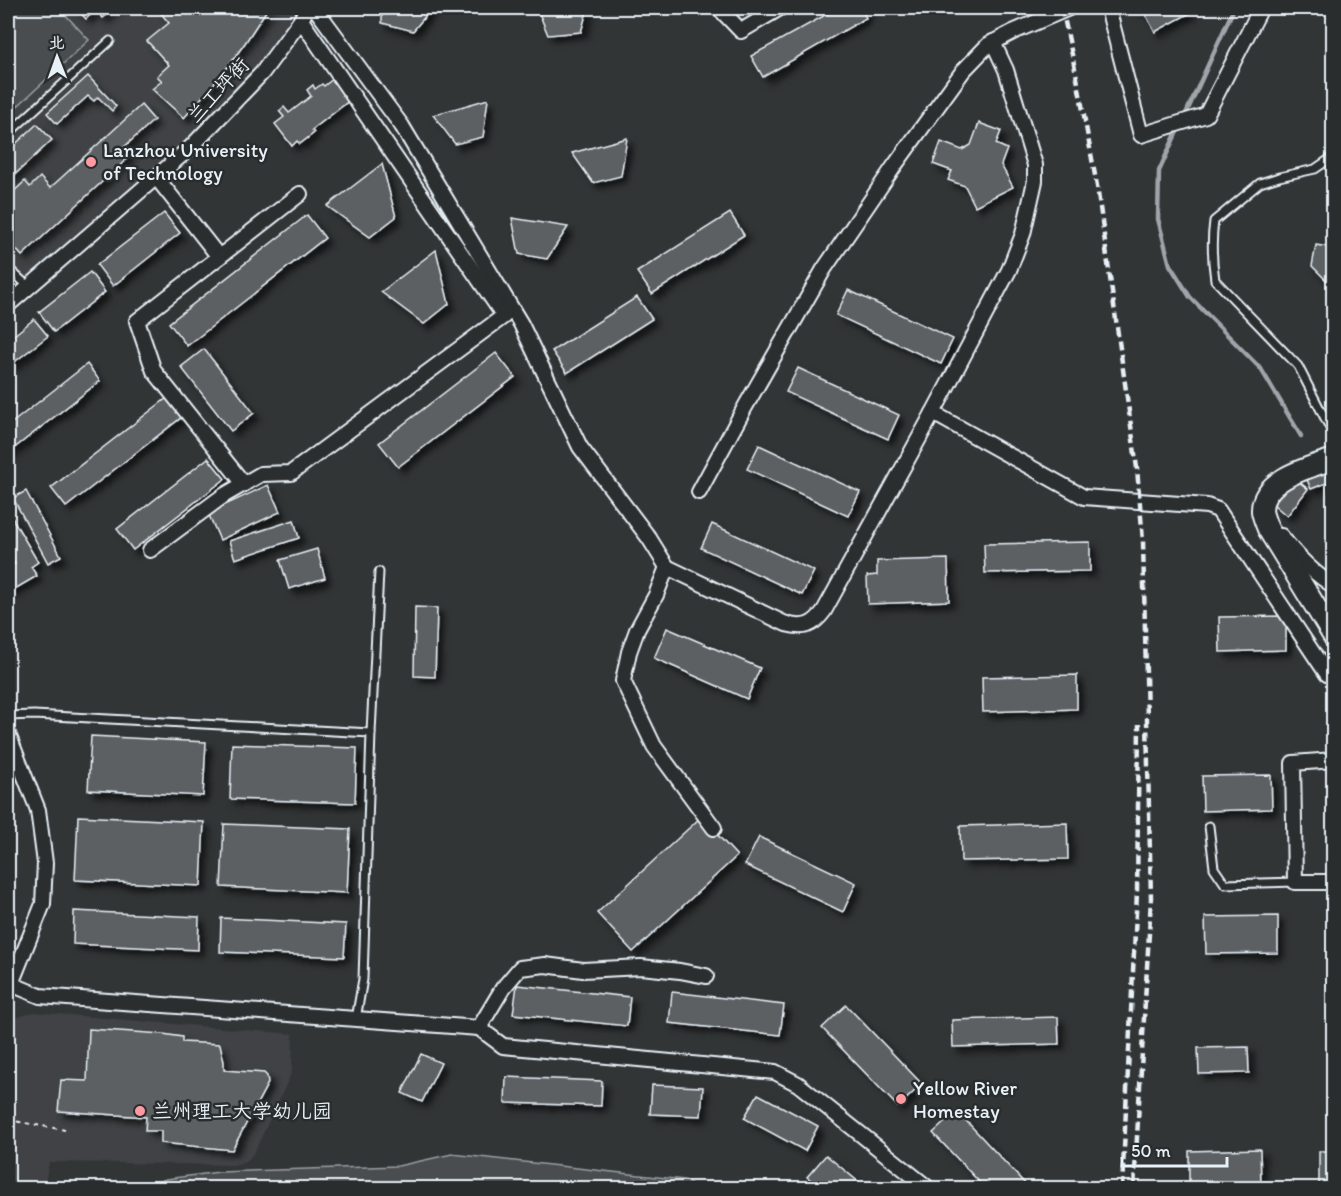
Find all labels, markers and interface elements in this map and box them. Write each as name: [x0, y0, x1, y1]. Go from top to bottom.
north arrow: [27, 27, 87, 87]
text: 北: [49, 33, 65, 52]
street label: 兰工坪街: [182, 53, 254, 127]
place label: Lanzhou University of Technology: [103, 138, 268, 185]
marker: Lanzhou University of Technology: [84, 155, 98, 169]
place label: Yellow River Homestay: [913, 1076, 1017, 1123]
marker: Yellow River Homestay: [894, 1092, 908, 1106]
place label: 兰州理工大学幼儿园: [152, 1099, 332, 1123]
marker: 兰州理工大学幼儿园: [133, 1104, 147, 1118]
scale bar: [1122, 1130, 1227, 1168]
text: 50 m: [1131, 1140, 1171, 1162]

